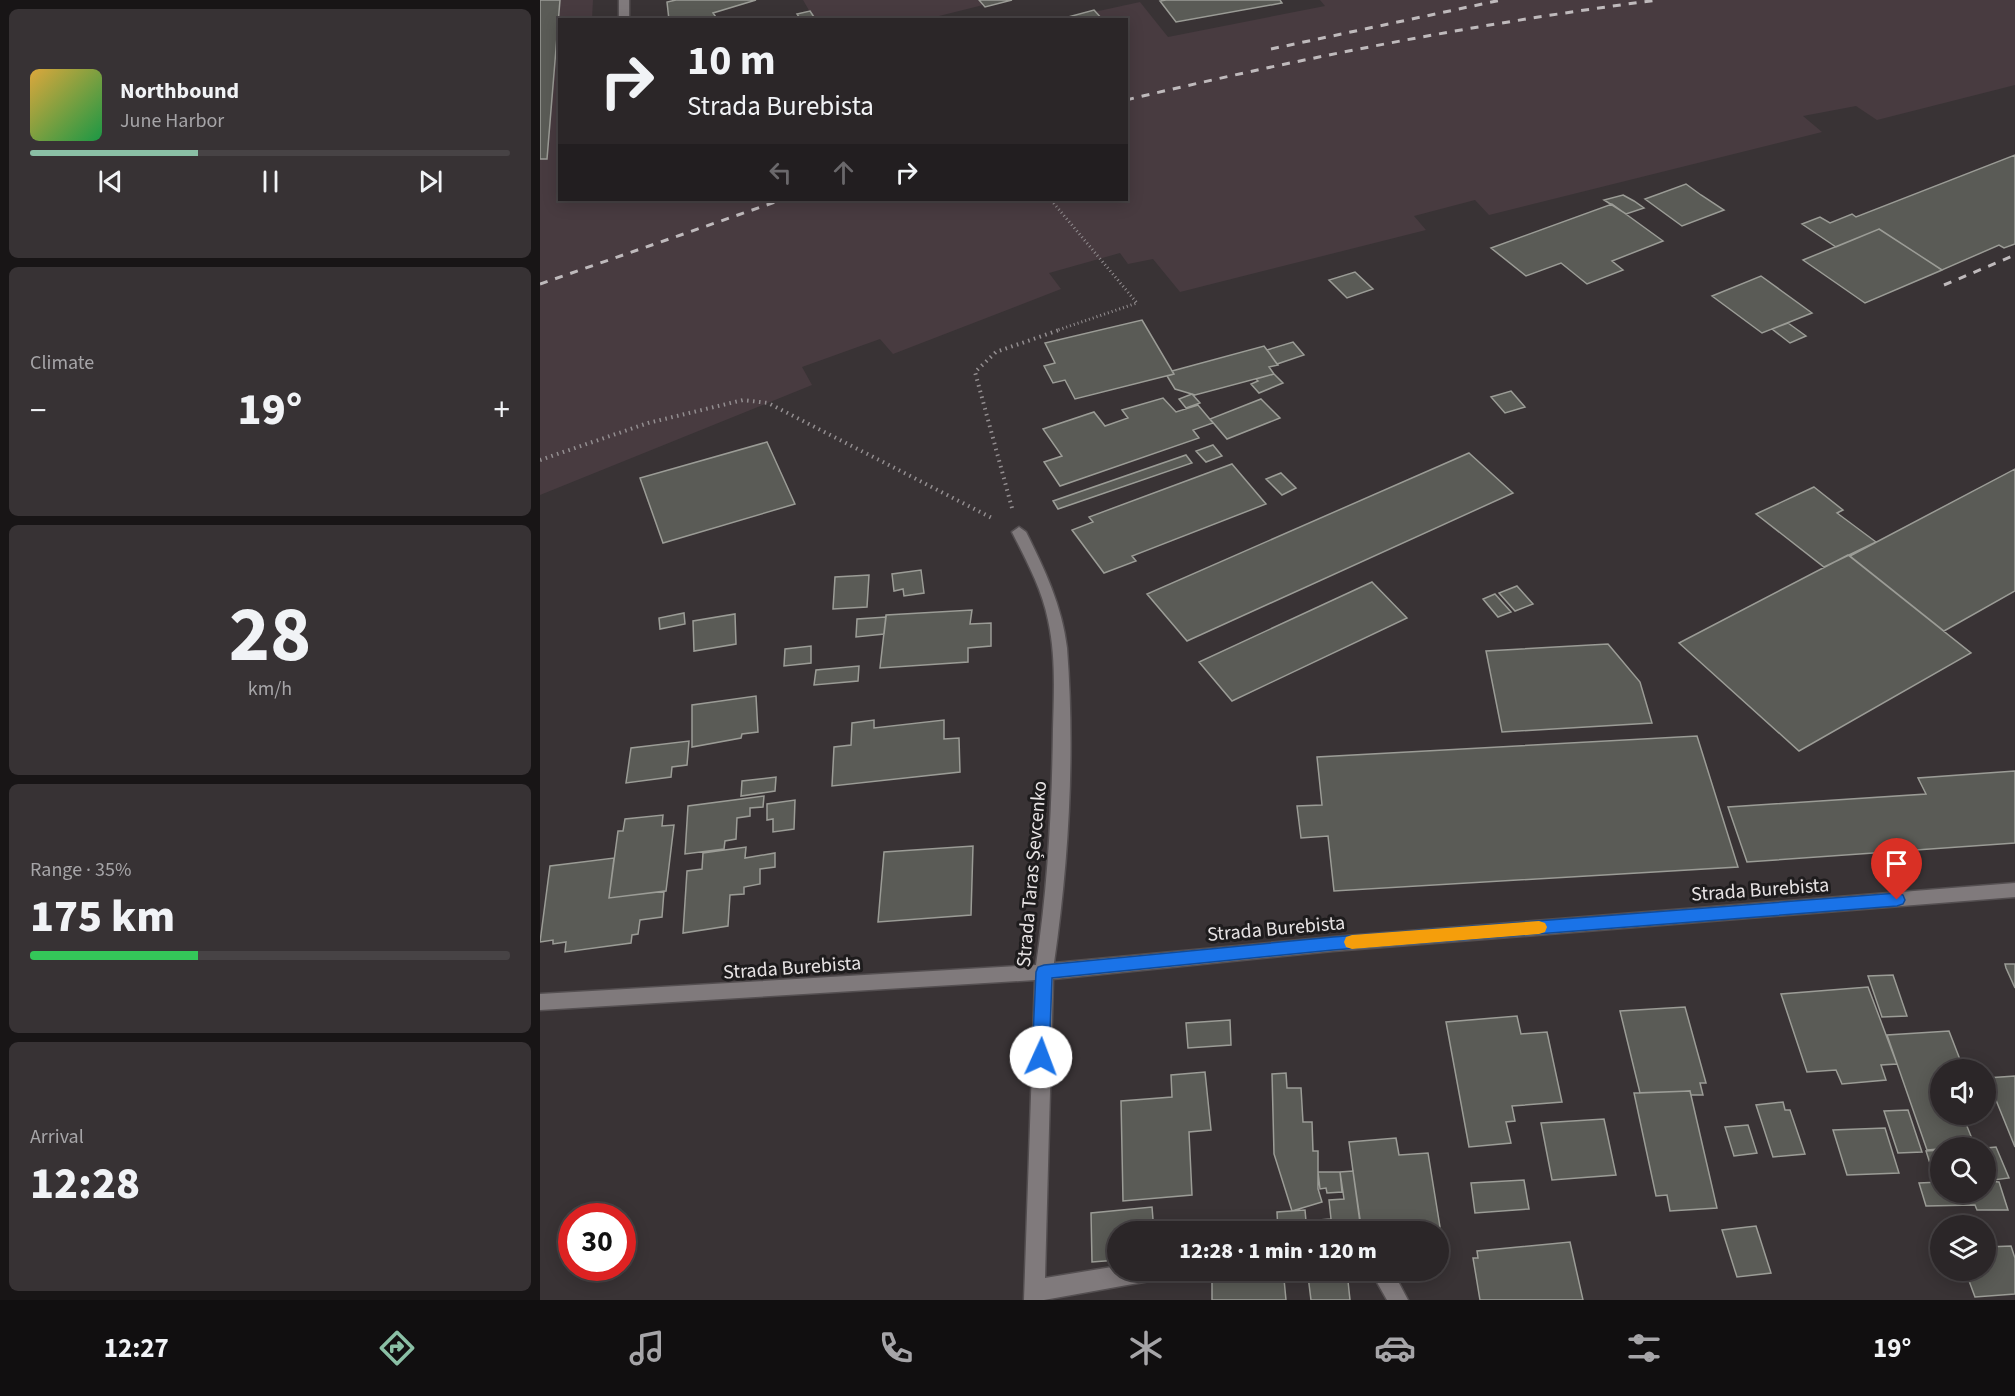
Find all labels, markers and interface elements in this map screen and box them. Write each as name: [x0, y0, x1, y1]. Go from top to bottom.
text: 10 m: [687, 31, 776, 91]
icon: right: [588, 42, 666, 120]
text: Northbound: [120, 75, 239, 107]
text: Strada Burebista: [687, 87, 874, 126]
text: June Harbor: [120, 107, 224, 135]
icon: left: [764, 156, 797, 189]
icon: ahead: [827, 156, 860, 189]
icon: right: [890, 156, 923, 189]
icon: previous: [94, 165, 127, 198]
icon: pause: [254, 165, 287, 198]
icon: next: [414, 165, 447, 198]
text: Climate: [30, 349, 94, 377]
text: 19°: [238, 378, 302, 442]
text: −: [30, 387, 46, 434]
text: +: [494, 387, 510, 434]
text: 28: [229, 580, 311, 691]
text: km/h: [248, 675, 292, 703]
street label: Strada Taras Șevcenko: [1010, 780, 1054, 968]
pin: [1871, 838, 1922, 900]
icon: arrive: [1880, 847, 1913, 880]
text: Range · 35%: [30, 856, 131, 884]
street label: Strada Burebista: [1690, 871, 1830, 909]
text: 175 km: [30, 885, 175, 949]
street label: Strada Burebista: [1206, 909, 1346, 949]
street label: Strada Burebista: [722, 949, 862, 987]
position arrow: [1009, 1025, 1073, 1089]
map controls: [1930, 1059, 1996, 1281]
button: sound: [1930, 1059, 1996, 1125]
text: Arrival: [30, 1123, 84, 1151]
button: search: [1930, 1137, 1996, 1203]
text: 12:28: [30, 1152, 140, 1216]
speed limit sign: 30: [558, 1203, 636, 1281]
button: layers: [1930, 1215, 1996, 1281]
text: 12:28 · 1 min · 120 m: [1179, 1235, 1377, 1267]
icon: directions: [376, 1327, 418, 1369]
icon: music: [626, 1327, 668, 1369]
icon: phone: [875, 1327, 917, 1369]
icon: climate: [1125, 1327, 1167, 1369]
icon: car: [1374, 1327, 1416, 1369]
icon: filters: [1623, 1327, 1665, 1369]
text: 12:27: [104, 1329, 169, 1368]
text: 19°: [1873, 1329, 1911, 1368]

